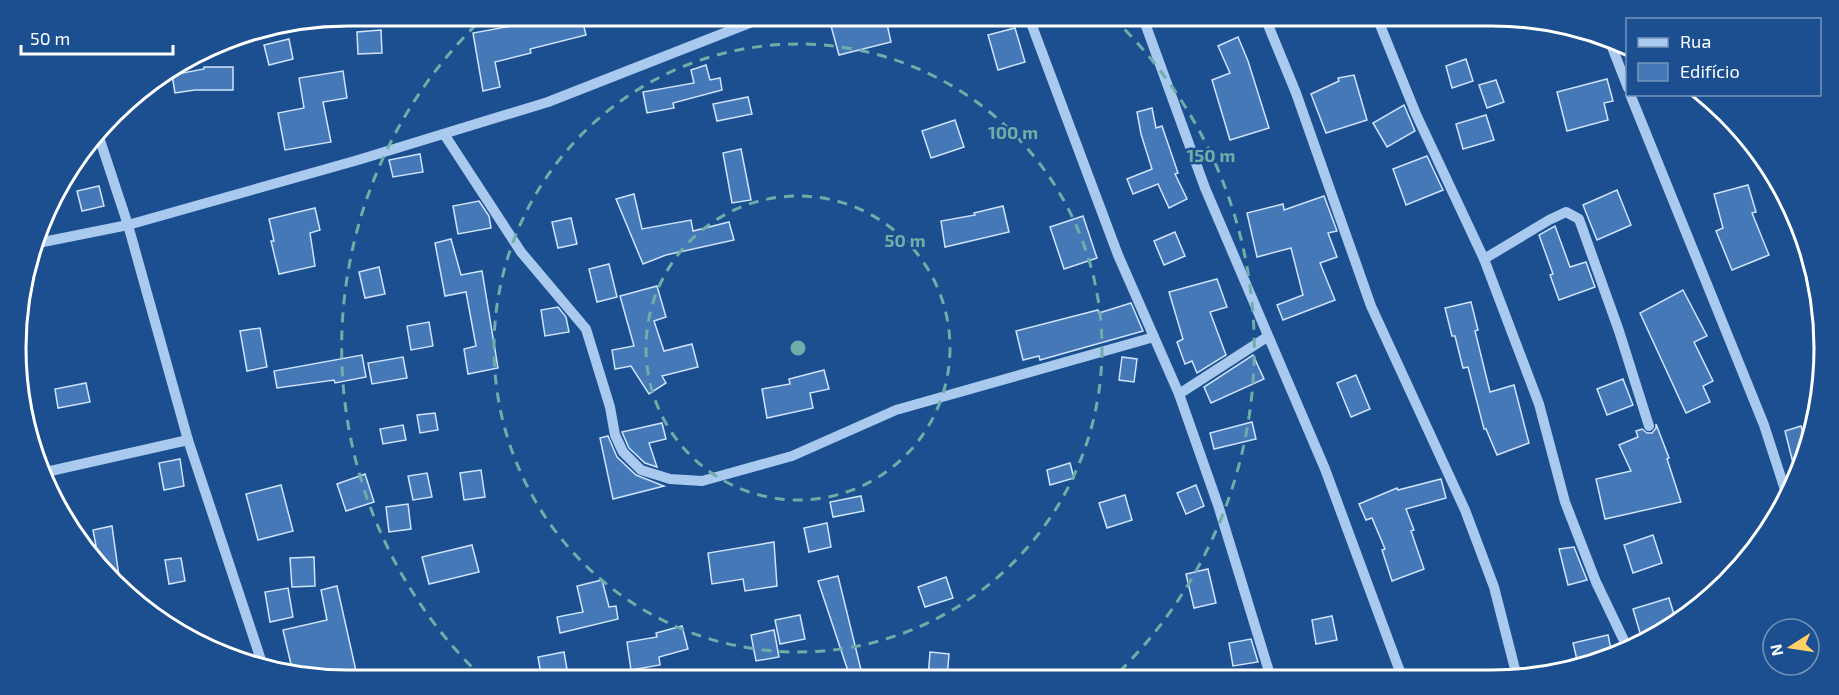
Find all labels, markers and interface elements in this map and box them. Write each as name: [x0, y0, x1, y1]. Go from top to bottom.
scale bar: [21, 18, 172, 56]
legend: [1626, 18, 1821, 96]
text: 50 m: [30, 27, 70, 49]
text: Rua: [1680, 30, 1711, 52]
text: Edifício: [1680, 60, 1740, 82]
text: 100 m: [988, 121, 1038, 143]
text: 150 m: [1187, 144, 1235, 166]
text: 50 m: [884, 229, 926, 251]
centre of rings: [788, 338, 808, 358]
north arrow: [1761, 617, 1821, 677]
text: N: [1765, 643, 1786, 658]

